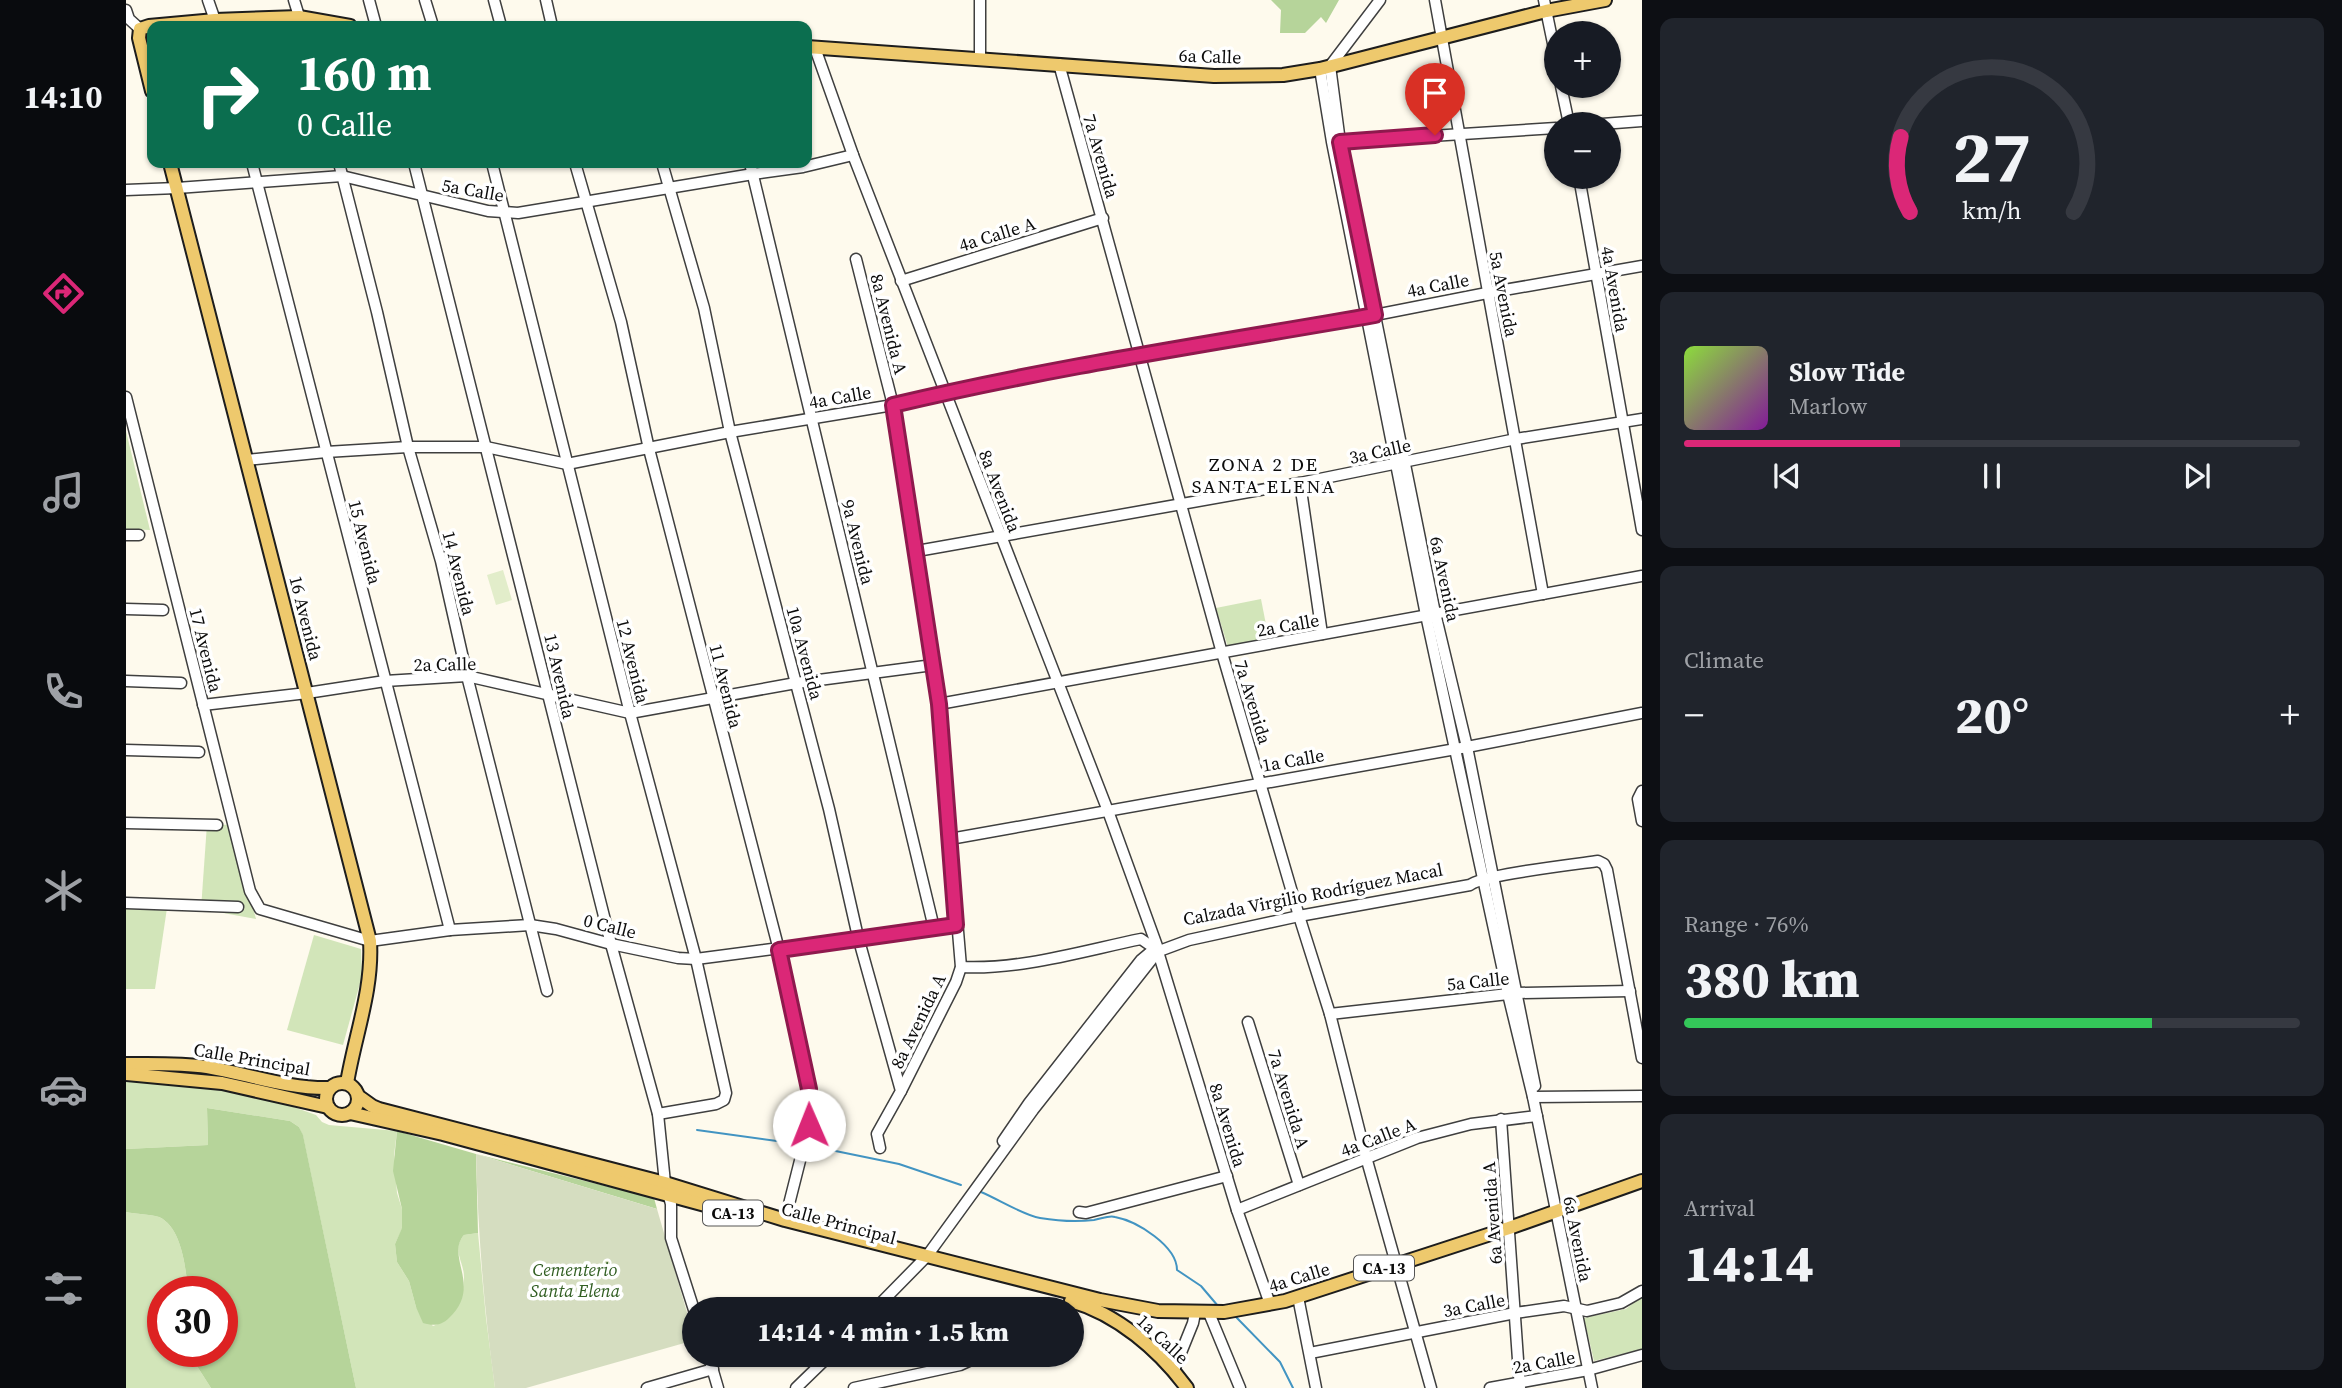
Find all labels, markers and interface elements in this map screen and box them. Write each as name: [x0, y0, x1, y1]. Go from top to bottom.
map controls: [1544, 21, 1621, 189]
button: +: [1544, 21, 1621, 98]
text: 160 m: [297, 39, 432, 106]
street label: 6a Calle: [1178, 42, 1242, 70]
icon: right: [182, 49, 273, 140]
pin: [1405, 63, 1465, 135]
icon: arrive: [1416, 74, 1454, 112]
text: 14:10: [24, 75, 102, 119]
text: 0 Calle: [297, 103, 392, 147]
text: 27: [1953, 107, 2031, 206]
street label: 7a Avenida: [1077, 111, 1125, 202]
button: −: [1544, 112, 1621, 189]
street label: 5a Calle: [440, 172, 506, 208]
text: km/h: [1962, 193, 2022, 227]
street label: 4a Calle A: [956, 210, 1038, 257]
street label: 4a Avenida: [1595, 244, 1635, 335]
street label: 5a Avenida: [1483, 249, 1525, 340]
street label: 4a Calle: [1405, 267, 1471, 303]
icon: directions: [39, 269, 88, 318]
street label: 8a Avenida A: [864, 271, 914, 377]
text: Slow Tide: [1789, 354, 1905, 390]
street label: 4a Calle: [807, 379, 873, 415]
text: Marlow: [1789, 390, 1867, 422]
street label: 3a Calle: [1347, 432, 1413, 470]
street label: 8a Avenida: [973, 446, 1027, 537]
district label: ZONA 2 DE SANTA ELENA: [1192, 451, 1336, 499]
icon: previous: [1768, 457, 1806, 495]
icon: pause: [1973, 457, 2011, 495]
icon: next: [2178, 457, 2216, 495]
icon: music: [39, 468, 88, 517]
street label: 15 Avenida: [342, 497, 388, 588]
street label: 9a Avenida: [835, 497, 881, 588]
street label: 14 Avenida: [436, 528, 482, 619]
street label: 6a Avenida: [1424, 534, 1466, 625]
street label: 16 Avenida: [283, 573, 329, 664]
street label: 10a Avenida: [781, 604, 830, 703]
street label: 17 Avenida: [183, 605, 229, 696]
street label: 2a Calle: [1255, 607, 1321, 643]
street label: 12 Avenida: [610, 616, 656, 707]
street label: 13 Avenida: [538, 631, 582, 722]
street label: 11 Avenida: [703, 641, 749, 732]
text: Climate: [1684, 644, 1764, 676]
street label: 2a Calle: [413, 651, 477, 677]
street label: 7a Avenida: [1228, 657, 1278, 748]
icon: phone: [39, 667, 88, 716]
text: 20°: [1955, 679, 2029, 750]
text: −: [1684, 689, 1704, 741]
text: +: [2280, 689, 2300, 741]
street label: 1a Calle: [1260, 742, 1326, 778]
street label: Calzada Virgilio Rodríguez Macal: [1181, 857, 1445, 931]
icon: climate: [39, 866, 88, 915]
street label: 0 Calle: [581, 907, 639, 945]
text: Range · 76%: [1684, 908, 1809, 940]
text: 380 km: [1684, 943, 1860, 1014]
street label: 5a Calle: [1445, 965, 1511, 997]
street label: 8a Avenida A: [884, 969, 952, 1073]
street label: Calle Principal: [192, 1036, 312, 1082]
street label: 7a Avenida A: [1262, 1046, 1316, 1152]
icon: car: [39, 1065, 88, 1114]
street label: 8a Avenida: [1203, 1080, 1253, 1171]
position arrow: [772, 1088, 846, 1162]
street label: 4a Calle A: [1337, 1111, 1419, 1163]
street label: 6a Avenida A: [1476, 1161, 1508, 1265]
text: Arrival: [1684, 1192, 1755, 1224]
street label: 6a Avenida: [1557, 1194, 1599, 1285]
street label: Calle Principal: [779, 1196, 899, 1250]
road number: CA-13: [703, 1200, 763, 1226]
text: 14:14: [1684, 1227, 1814, 1298]
street label: 4a Calle: [1265, 1256, 1333, 1298]
road number: CA-13: [1354, 1256, 1414, 1280]
park label: Cementerio Santa Elena: [530, 1257, 621, 1303]
icon: filters: [39, 1264, 88, 1313]
speed limit sign: 30: [147, 1276, 238, 1367]
street label: 3a Calle: [1441, 1287, 1507, 1323]
street label: 1a Calle: [1132, 1308, 1194, 1370]
text: 14:14 · 4 min · 1.5 km: [757, 1314, 1009, 1350]
street label: 2a Calle: [1511, 1344, 1577, 1380]

